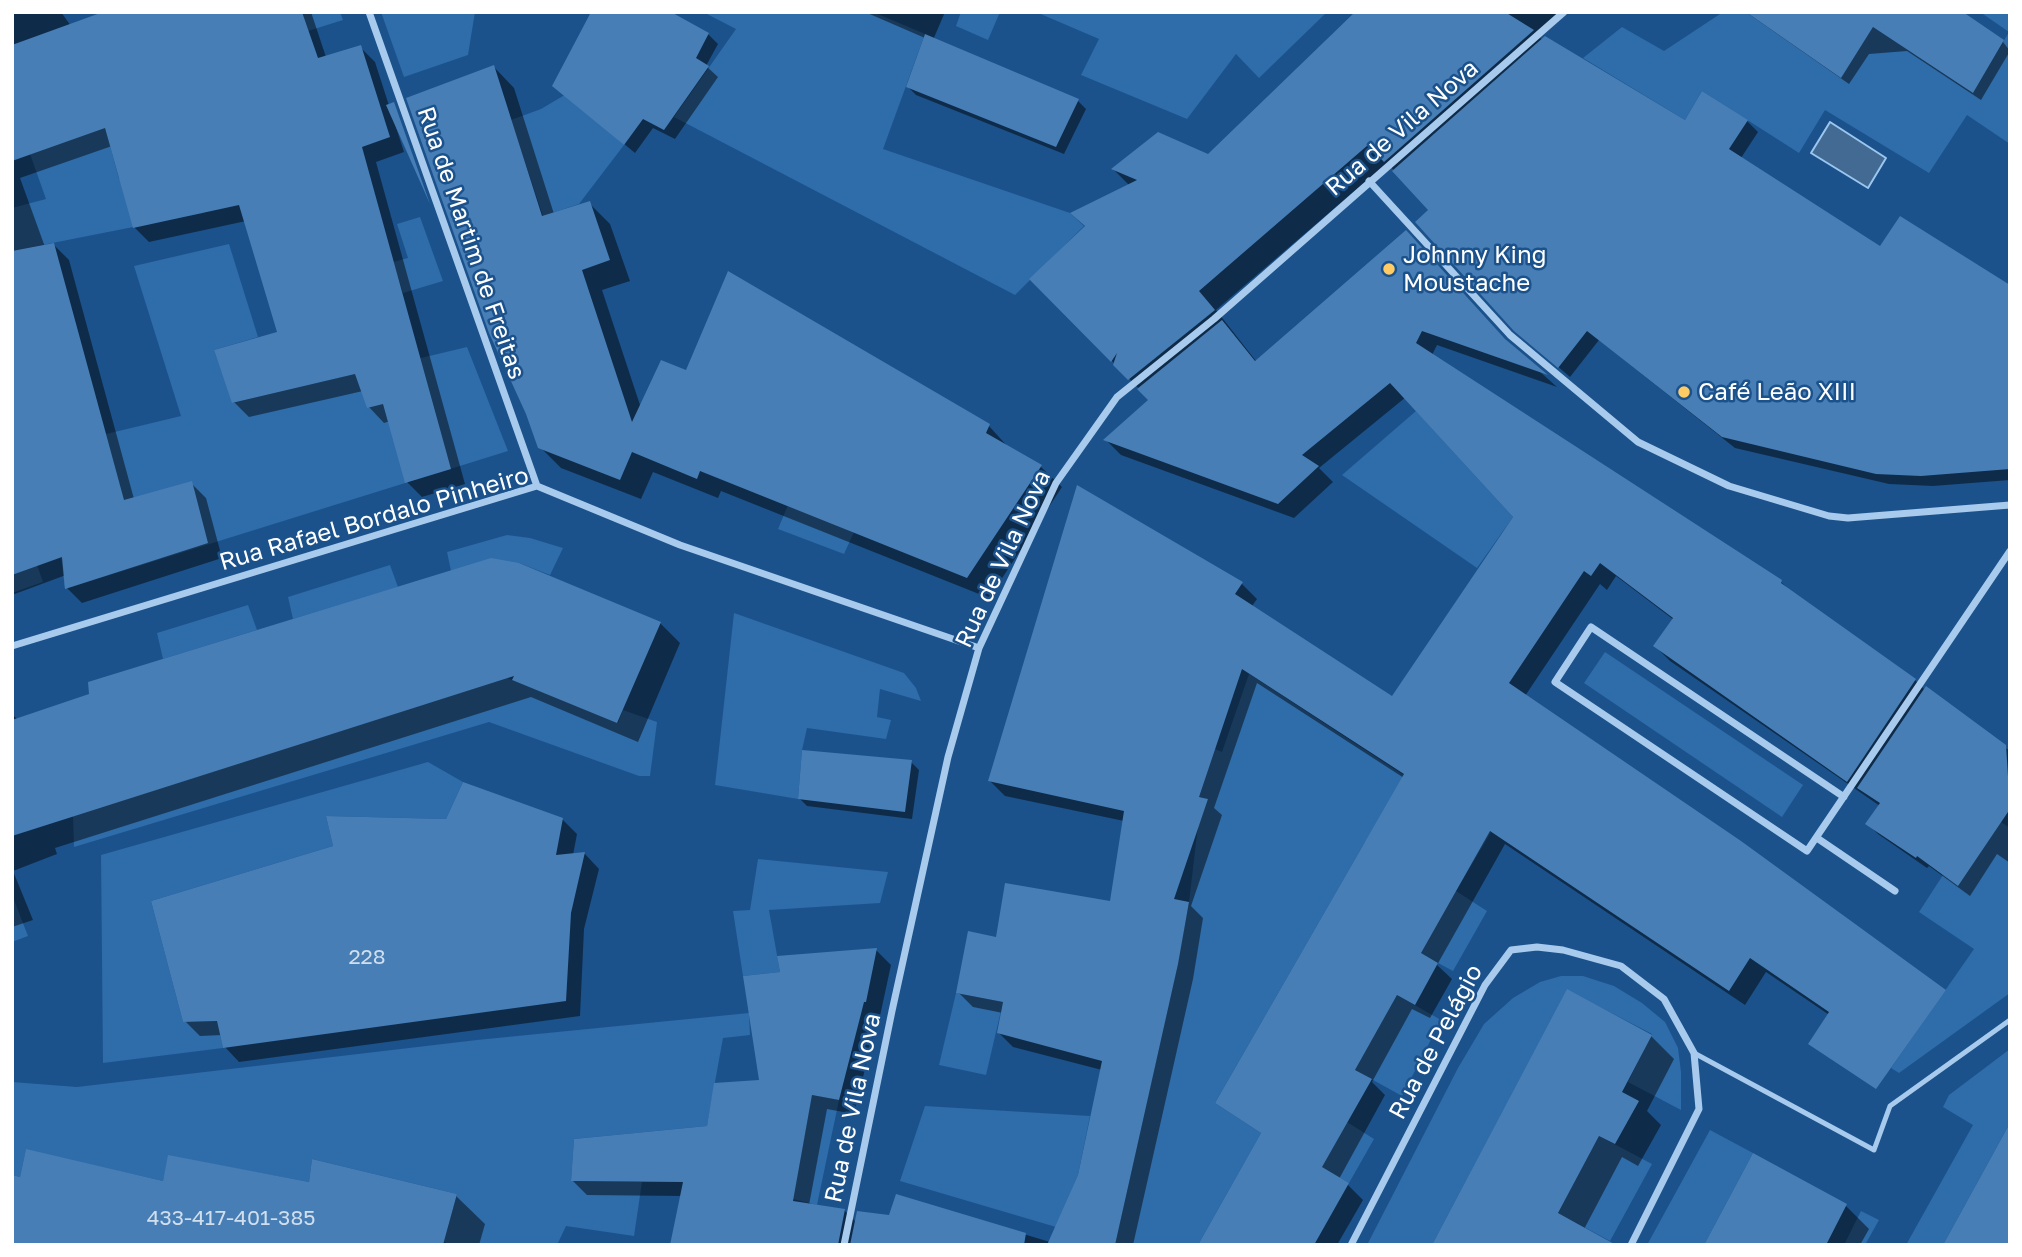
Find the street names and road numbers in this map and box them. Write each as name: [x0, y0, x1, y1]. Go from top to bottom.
street label: Rua de Vila Nova: [1320, 54, 1484, 202]
street label: Rua de Martim de Freitas: [411, 103, 531, 383]
street label: Rua Rafael Bordalo Pinheiro: [216, 461, 532, 577]
street label: Rua de Vila Nova: [949, 466, 1057, 652]
street label: Rua de Pelágio: [1383, 960, 1489, 1124]
street label: Rua de Vila Nova: [819, 1011, 887, 1205]

